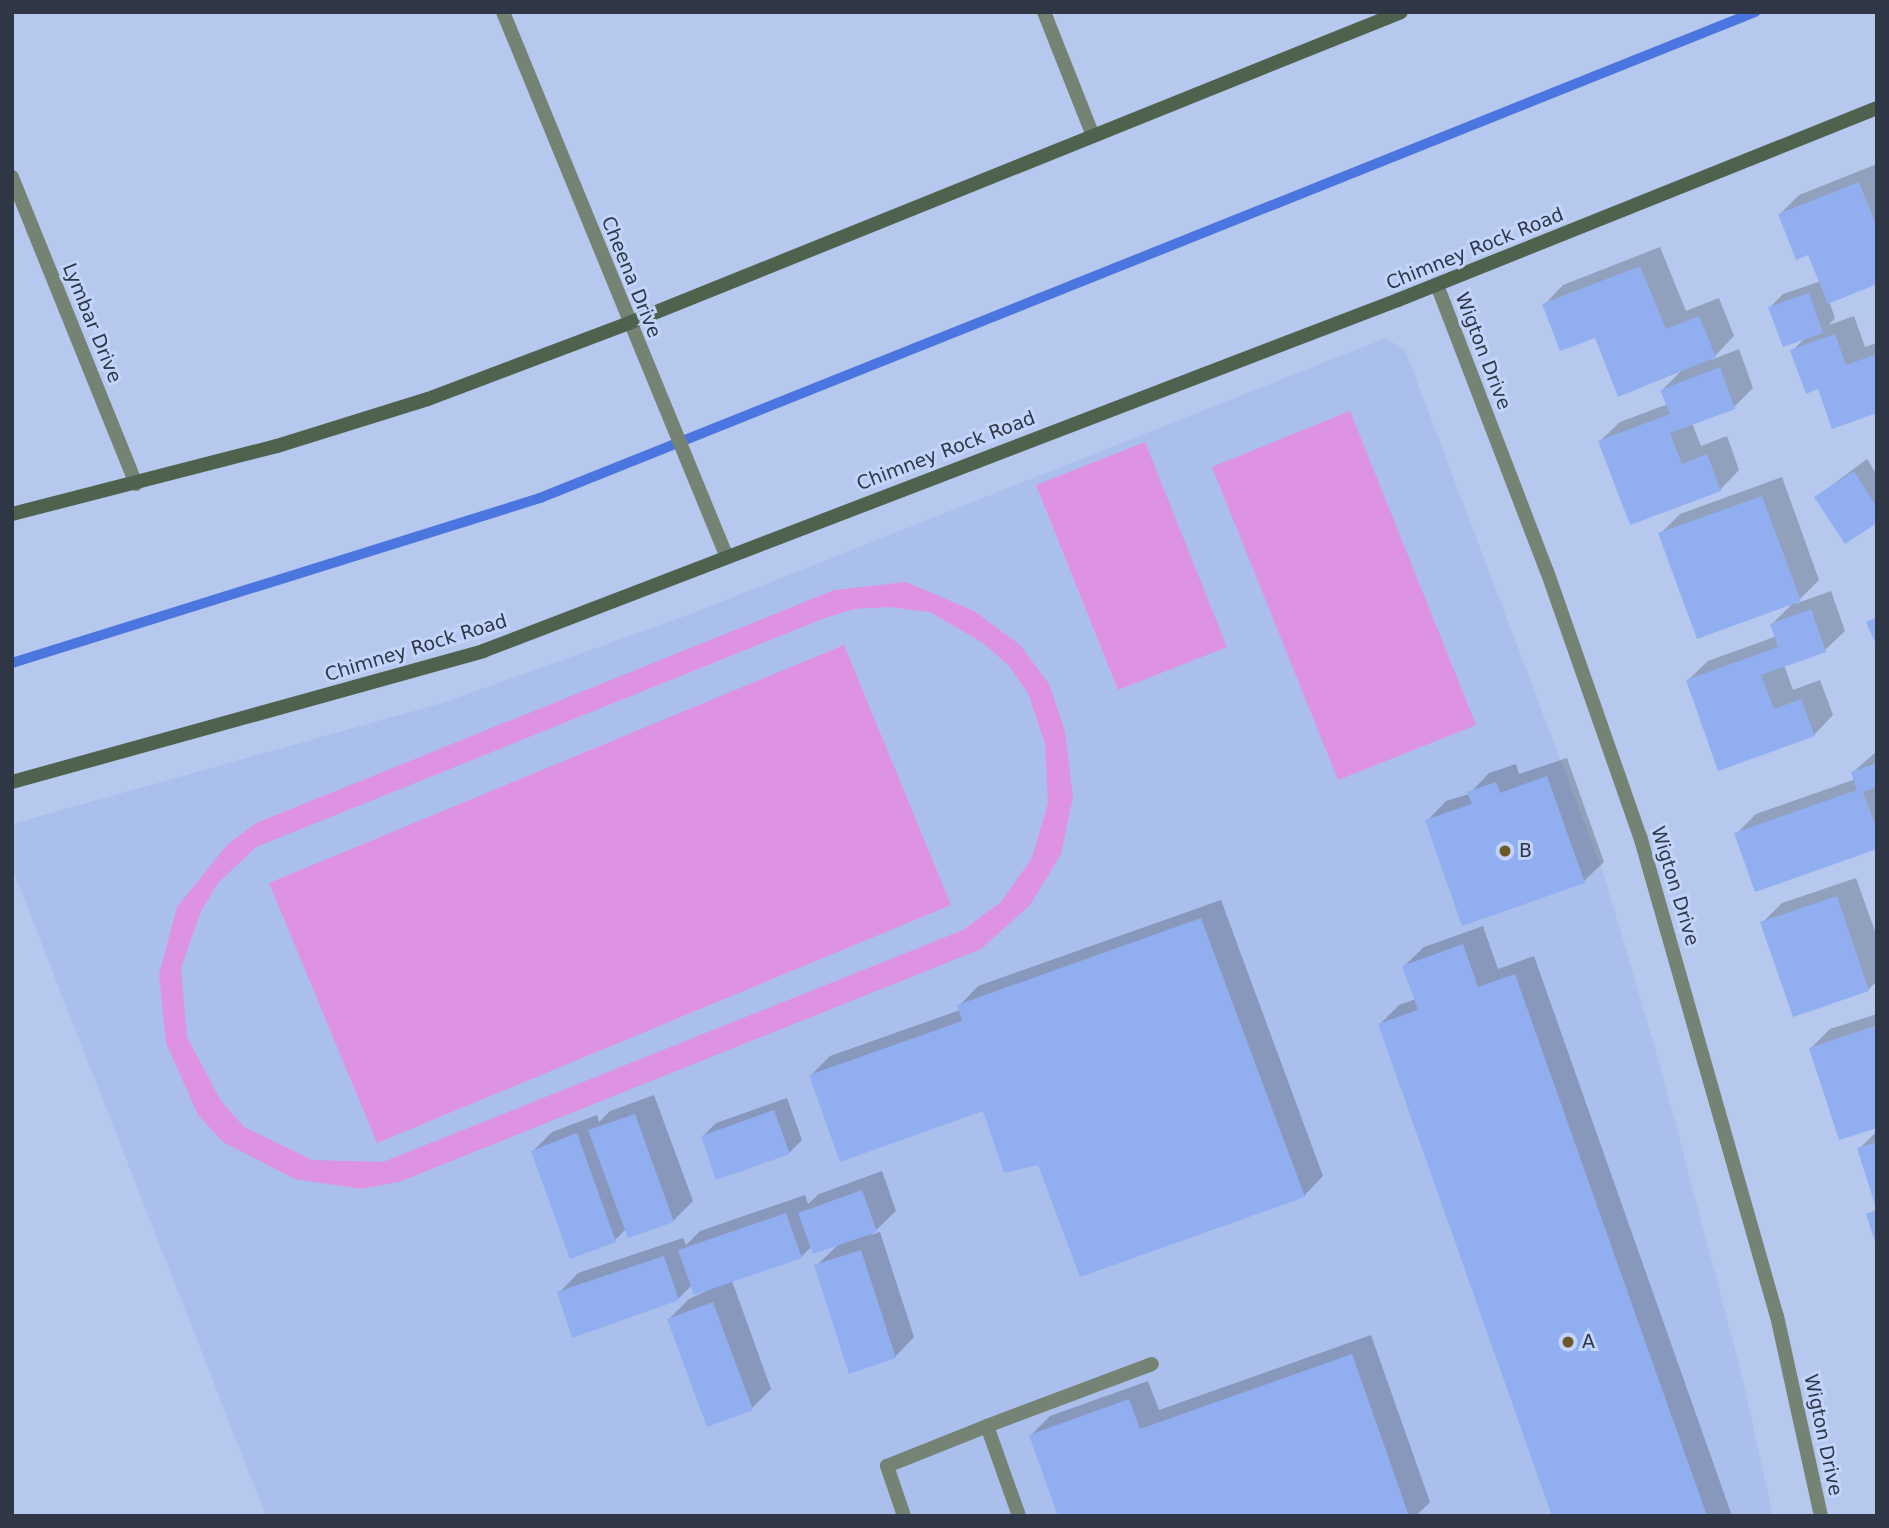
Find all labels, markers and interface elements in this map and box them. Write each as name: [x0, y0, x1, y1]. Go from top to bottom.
street label: Chimney Rock Road: [1383, 203, 1567, 295]
street label: Cheena Drive: [596, 213, 666, 341]
street label: Lymbar Drive: [58, 260, 126, 386]
street label: Wigton Drive: [1450, 289, 1516, 413]
street label: Chimney Rock Road: [854, 406, 1038, 496]
street label: Chimney Rock Road: [322, 609, 510, 687]
street label: Wigton Drive: [1646, 824, 1704, 948]
place label: B: [1519, 840, 1532, 862]
marker: B: [1497, 843, 1513, 859]
place label: A: [1582, 1331, 1595, 1353]
marker: A: [1560, 1334, 1576, 1350]
street label: Wigton Drive: [1799, 1372, 1847, 1498]

